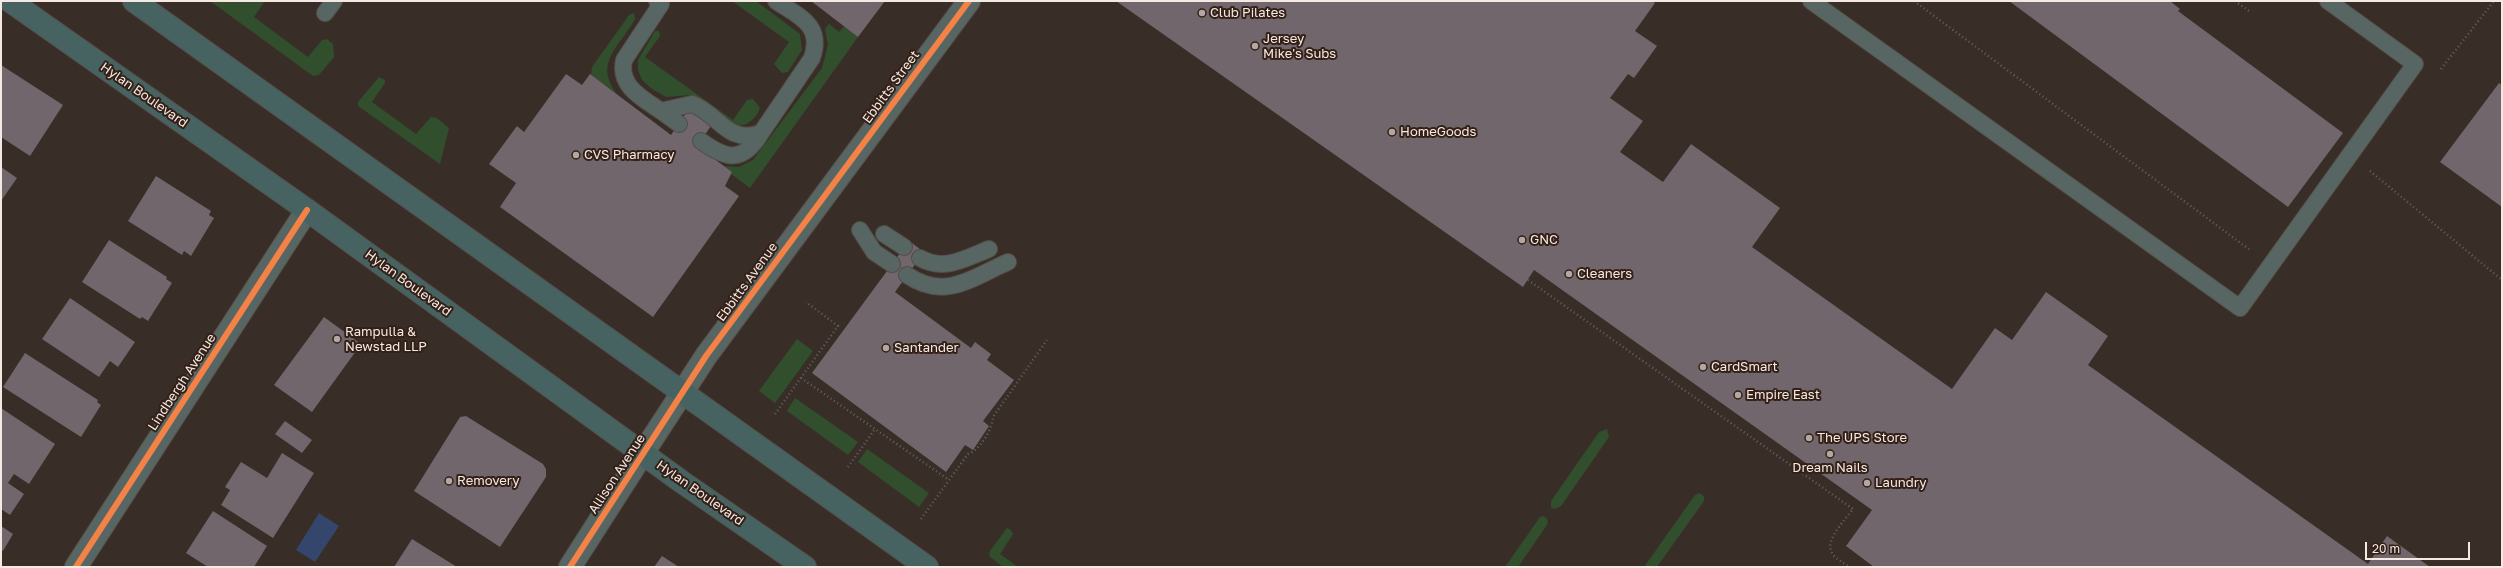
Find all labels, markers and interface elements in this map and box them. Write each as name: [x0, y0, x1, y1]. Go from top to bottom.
place label: Club Pilates: [1210, 5, 1285, 21]
marker: Club Pilates: [1197, 8, 1207, 18]
place label: Jersey Mike's Subs: [1263, 31, 1336, 62]
marker: Jersey Mike's Subs: [1250, 41, 1260, 51]
street label: Ebbitts Street: [859, 48, 923, 126]
street label: Hylan Boulevard: [97, 59, 191, 131]
place label: HomeGoods: [1400, 124, 1476, 140]
marker: HomeGoods: [1387, 127, 1397, 137]
place label: CVS Pharmacy: [584, 147, 675, 163]
marker: CVS Pharmacy: [571, 150, 581, 160]
place label: GNC: [1530, 232, 1558, 248]
marker: GNC: [1517, 235, 1527, 245]
street label: Ebbitts Avenue: [713, 240, 781, 324]
street label: Hylan Boulevard: [362, 246, 454, 320]
place label: Cleaners: [1577, 266, 1632, 282]
marker: Cleaners: [1564, 269, 1574, 279]
place label: Rampulla & Newstad LLP: [345, 324, 427, 355]
street label: Lindbergh Avenue: [145, 331, 219, 433]
marker: Rampulla & Newstad LLP: [332, 334, 342, 344]
place label: Santander: [894, 340, 959, 356]
marker: Santander: [881, 343, 891, 353]
place label: CardSmart: [1711, 359, 1778, 375]
marker: CardSmart: [1698, 362, 1708, 372]
place label: Empire East: [1746, 387, 1820, 403]
marker: Empire East: [1733, 390, 1743, 400]
place label: The UPS Store: [1817, 430, 1907, 446]
street label: Allison Avenue: [585, 431, 649, 517]
marker: The UPS Store: [1804, 433, 1814, 443]
marker: Dream Nails: [1825, 449, 1835, 459]
street label: Hylan Boulevard: [653, 457, 747, 529]
place label: Dream Nails: [1792, 460, 1868, 476]
place label: Removery: [457, 473, 520, 489]
place label: Laundry: [1875, 475, 1926, 491]
marker: Removery: [444, 476, 454, 486]
marker: Laundry: [1862, 478, 1872, 488]
scale bar: [2367, 534, 2472, 560]
text: 20 m: [2372, 541, 2400, 556]

